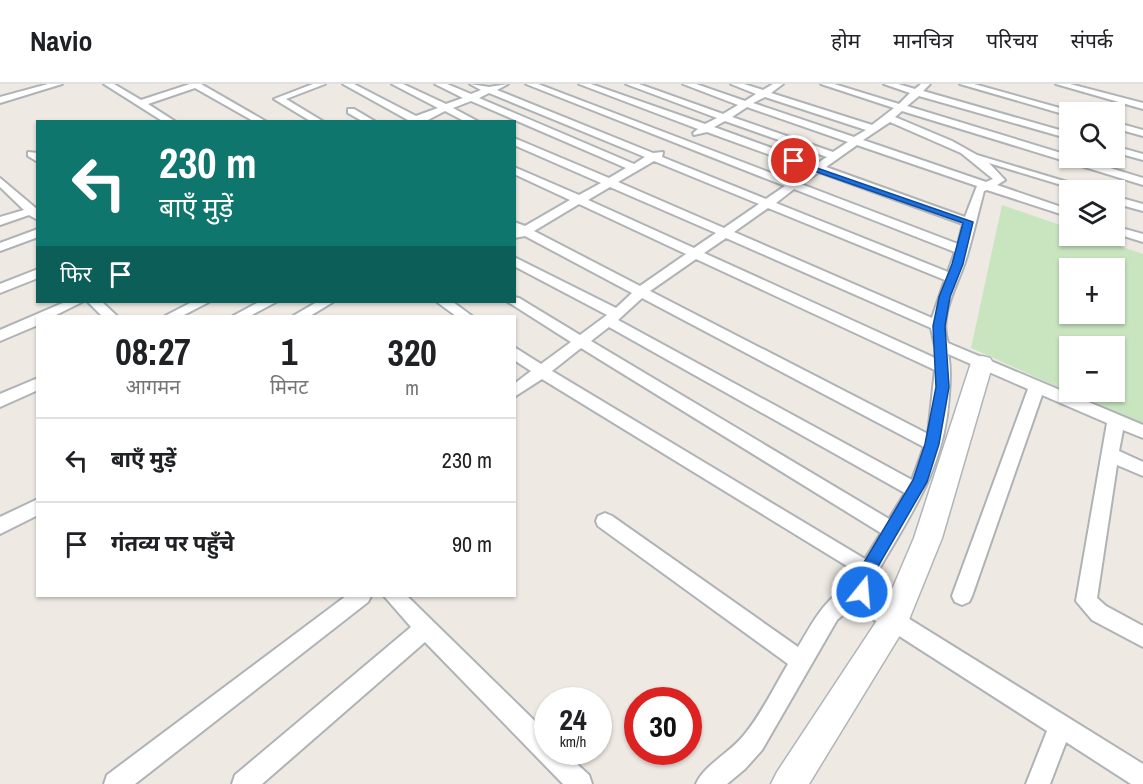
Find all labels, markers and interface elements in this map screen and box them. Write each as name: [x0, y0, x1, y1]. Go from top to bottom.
text: Navio: [30, 22, 93, 60]
text: होम: [831, 26, 860, 55]
text: मानचित्र: [893, 26, 953, 55]
text: परिचय: [986, 26, 1038, 55]
text: संपर्क: [1071, 26, 1113, 55]
map controls: [1059, 102, 1125, 402]
button: search: [1059, 102, 1125, 168]
text: 230 m: [159, 135, 257, 191]
pin: [768, 135, 819, 186]
icon: left: [60, 144, 138, 222]
icon: arrive: [777, 144, 810, 177]
button: layers: [1059, 180, 1125, 246]
text: बाएँ मुड़ें: [159, 189, 233, 225]
icon: arrive: [104, 258, 137, 291]
button: +: [1059, 258, 1125, 324]
text: फिर: [60, 259, 92, 289]
text: 08:27: [115, 328, 191, 376]
text: 1: [281, 328, 297, 376]
text: 320: [387, 329, 437, 377]
button: −: [1059, 336, 1125, 402]
text: आगमन: [126, 373, 180, 400]
text: मिनट: [270, 373, 308, 400]
text: m: [405, 374, 419, 401]
icon: left: [60, 444, 93, 477]
text: बाएँ मुड़ें: [111, 444, 176, 474]
text: 230 m: [442, 445, 492, 475]
icon: arrive: [60, 528, 93, 561]
text: गंतव्य पर पहुँचे: [111, 528, 234, 558]
text: 90 m: [452, 529, 492, 559]
position arrow: [830, 560, 894, 624]
speed limit sign: 30: [624, 687, 702, 765]
text: 24: [559, 699, 587, 739]
text: km/h: [560, 731, 586, 752]

